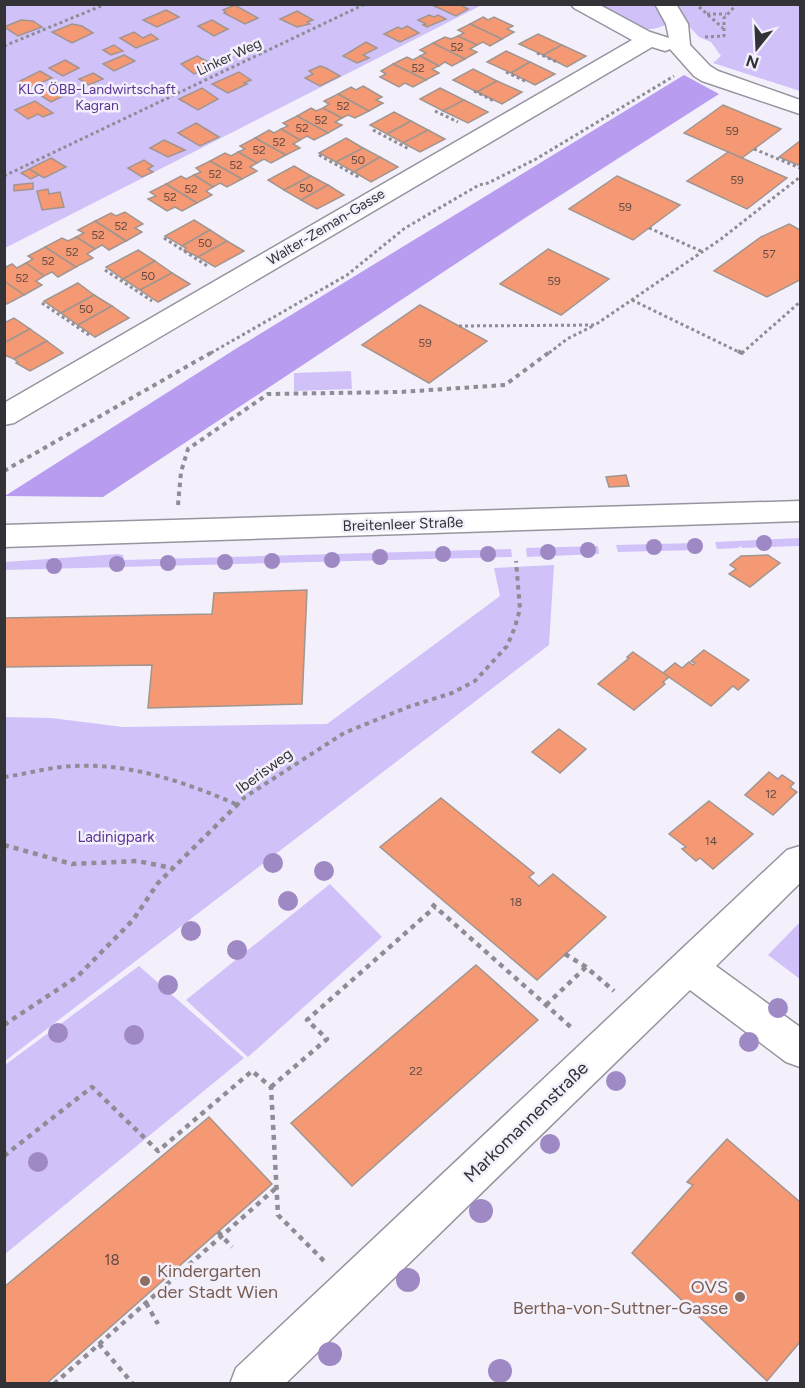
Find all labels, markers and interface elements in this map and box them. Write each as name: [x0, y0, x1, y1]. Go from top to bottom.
north arrow: [727, 18, 787, 78]
street label: Linker Weg: [194, 35, 264, 79]
house number: 52: [450, 40, 464, 54]
text: N: [744, 51, 761, 73]
house number: 52: [411, 61, 425, 75]
park label: KLG ÖBB-Landwirtschaft Kagran: [18, 81, 176, 114]
house number: 52: [336, 99, 350, 113]
house number: 52: [314, 113, 328, 127]
house number: 52: [295, 121, 309, 135]
house number: 59: [725, 124, 739, 138]
house number: 52: [272, 135, 286, 149]
house number: 52: [252, 143, 266, 157]
house number: 50: [351, 153, 366, 167]
house number: 52: [229, 158, 243, 172]
house number: 52: [208, 167, 222, 181]
house number: 59: [730, 173, 744, 187]
house number: 50: [299, 181, 314, 195]
house number: 52: [184, 182, 198, 196]
street label: Walter-Zeman-Gasse: [264, 185, 388, 269]
house number: 52: [163, 190, 177, 204]
house number: 59: [618, 200, 632, 214]
house number: 52: [114, 219, 128, 233]
house number: 52: [91, 228, 105, 242]
house number: 50: [198, 236, 213, 250]
house number: 52: [65, 245, 79, 259]
house number: 57: [762, 247, 776, 261]
house number: 52: [41, 254, 55, 268]
house number: 50: [141, 269, 156, 283]
house number: 52: [15, 271, 29, 285]
house number: 59: [547, 274, 561, 288]
house number: 50: [79, 302, 94, 316]
house number: 59: [418, 336, 432, 350]
street label: Breitenleer Straße: [342, 513, 464, 535]
street label: Iberisweg: [232, 745, 296, 797]
house number: 12: [765, 787, 777, 801]
park label: Ladinigpark: [77, 828, 155, 846]
house number: 14: [705, 834, 718, 848]
house number: 18: [510, 895, 522, 909]
street label: Markomannenstraße: [459, 1057, 593, 1187]
house number: 22: [409, 1064, 423, 1078]
house number: 18: [104, 1251, 120, 1269]
place label: Kindergarten der Stadt Wien: [157, 1260, 278, 1303]
marker: Kindergarten der Stadt Wien: [138, 1274, 152, 1288]
place label: OVS Bertha-von-Suttner-Gasse: [513, 1276, 728, 1319]
marker: OVS Bertha-von-Suttner-Gasse: [733, 1290, 747, 1304]

